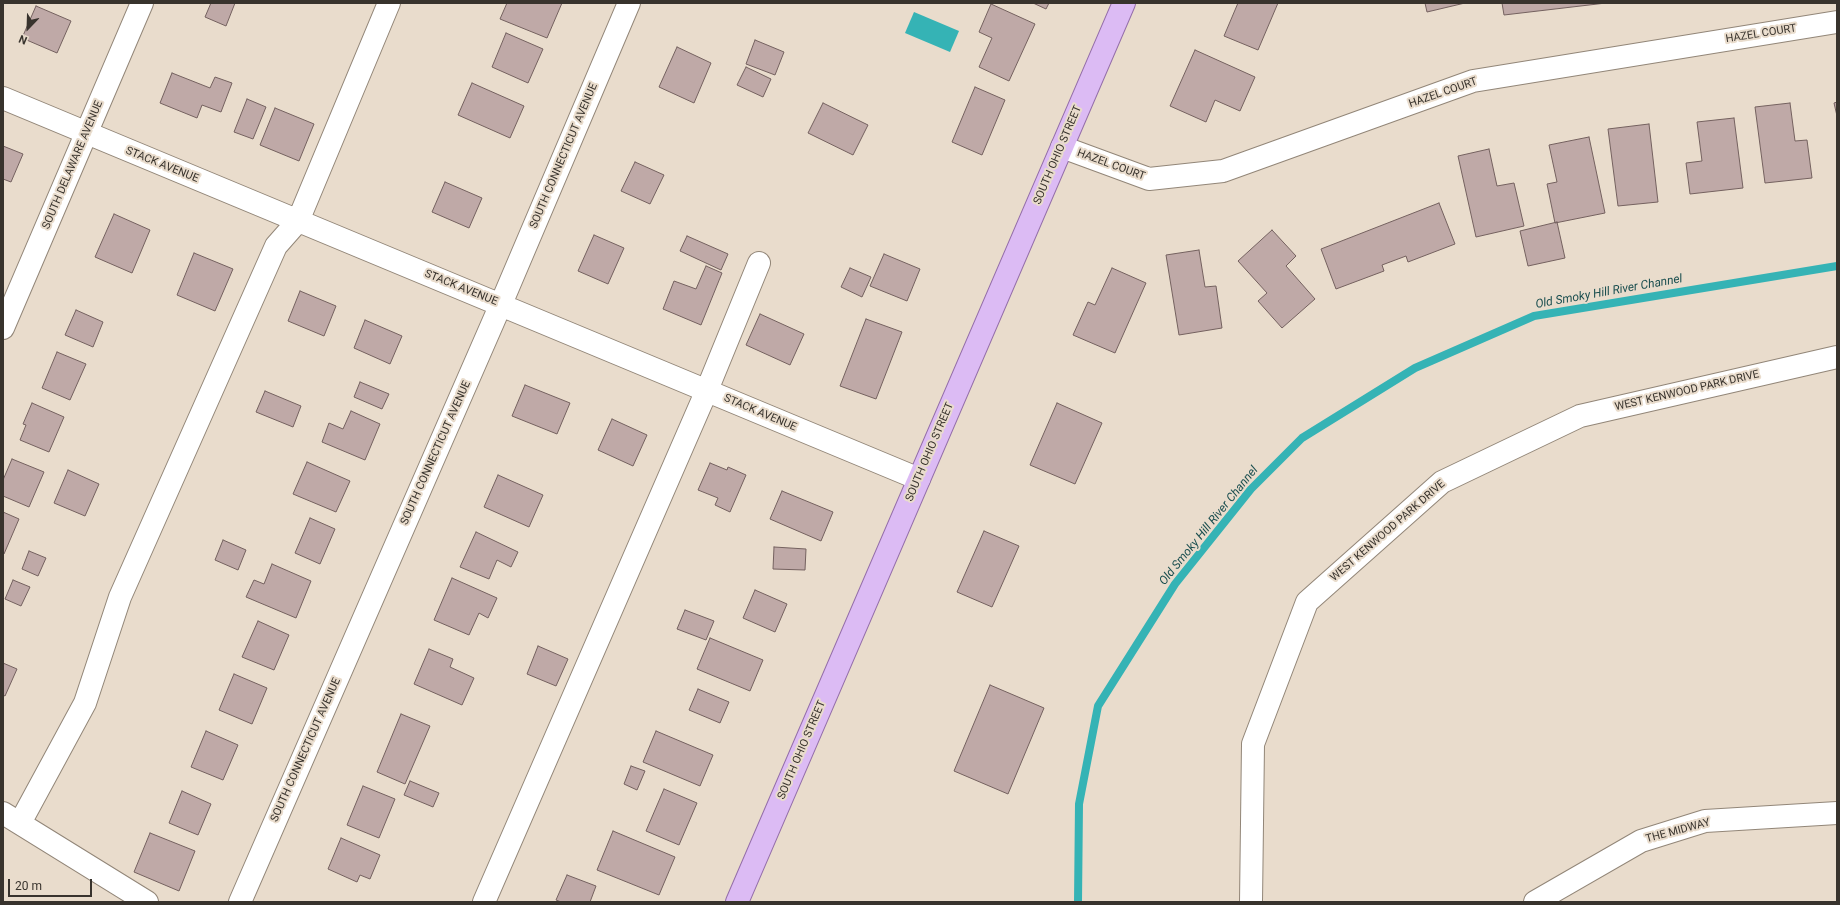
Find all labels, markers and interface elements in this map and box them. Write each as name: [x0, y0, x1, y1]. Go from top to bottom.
north arrow: [8, 8, 48, 48]
street label: HAZEL COURT: [1725, 22, 1797, 46]
text: N: [17, 32, 29, 47]
street label: HAZEL COURT: [1407, 75, 1479, 111]
street label: SOUTH CONNECTICUT AVENUE: [527, 81, 601, 231]
street label: SOUTH DELAWARE AVENUE: [40, 99, 106, 231]
street label: SOUTH OHIO STREET: [1031, 104, 1085, 206]
street label: STACK AVENUE: [123, 144, 201, 186]
street label: HAZEL COURT: [1075, 147, 1147, 183]
street label: STACK AVENUE: [422, 267, 500, 309]
water label: Old Smoky Hill River Channel: [1534, 272, 1684, 312]
street label: WEST KENWOOD PARK DRIVE: [1614, 368, 1760, 414]
street label: SOUTH CONNECTICUT AVENUE: [398, 379, 474, 527]
street label: STACK AVENUE: [722, 392, 798, 434]
street label: SOUTH OHIO STREET: [903, 401, 957, 503]
water label: Old Smoky Hill River Channel: [1157, 464, 1261, 588]
street label: WEST KENWOOD PARK DRIVE: [1328, 478, 1448, 584]
street label: SOUTH CONNECTICUT AVENUE: [268, 676, 344, 824]
street label: SOUTH OHIO STREET: [775, 699, 829, 801]
street label: THE MIDWAY: [1644, 816, 1712, 846]
scale bar: [10, 871, 94, 897]
text: 20 m: [15, 879, 42, 893]

